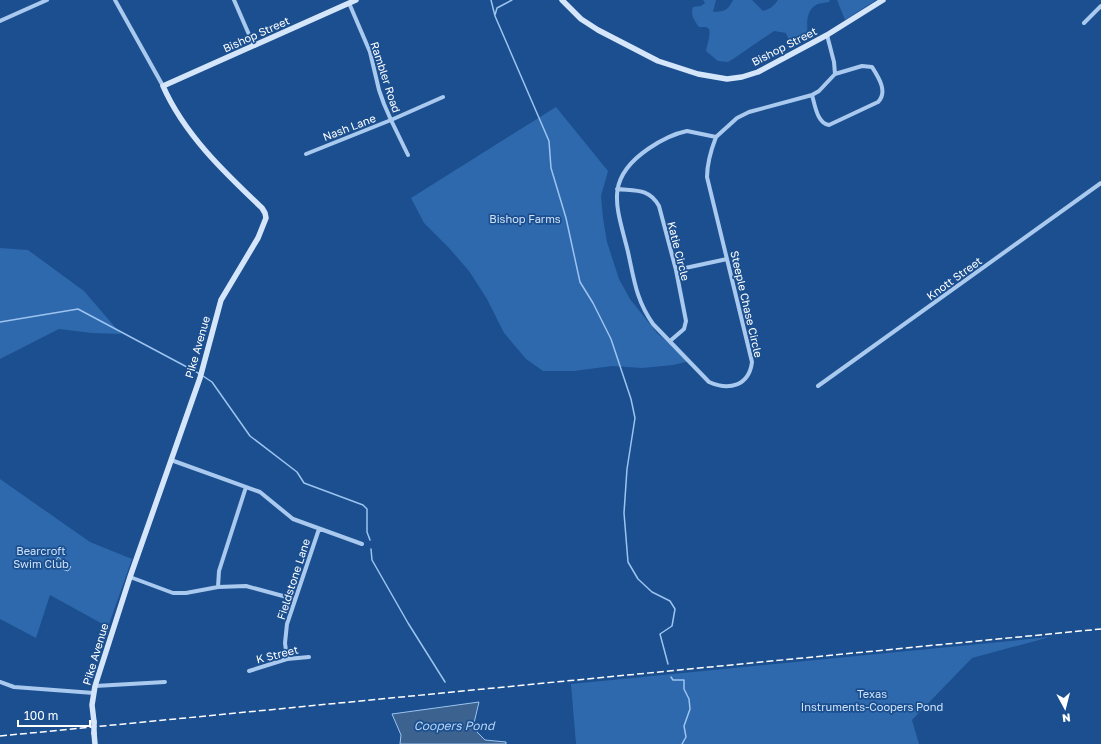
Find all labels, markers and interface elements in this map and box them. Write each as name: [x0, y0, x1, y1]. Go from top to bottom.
street label: Bishop Street: [221, 14, 291, 54]
street label: Bishop Street: [749, 24, 819, 68]
street label: Rambler Road: [368, 40, 404, 114]
street label: Nash Lane: [321, 111, 377, 143]
park label: Bishop Farms: [489, 212, 561, 225]
street label: Katie Circle: [665, 220, 693, 282]
street label: Steeple Chase Circle: [728, 249, 766, 359]
street label: Knott Street: [924, 254, 984, 302]
street label: Pike Avenue: [182, 314, 212, 380]
street label: Fieldstone Lane: [274, 537, 312, 621]
park label: Bearcroft Swim Club: [13, 544, 69, 570]
street label: Pike Avenue: [79, 621, 111, 687]
street label: K Street: [255, 643, 299, 665]
park label: Texas Instruments-Coopers Pond: [801, 687, 943, 713]
north arrow: [1045, 688, 1085, 728]
scale bar: [18, 702, 90, 728]
text: 100 m: [24, 708, 58, 723]
text: N: [1061, 711, 1071, 725]
water label: Coopers Pond: [414, 718, 496, 733]

